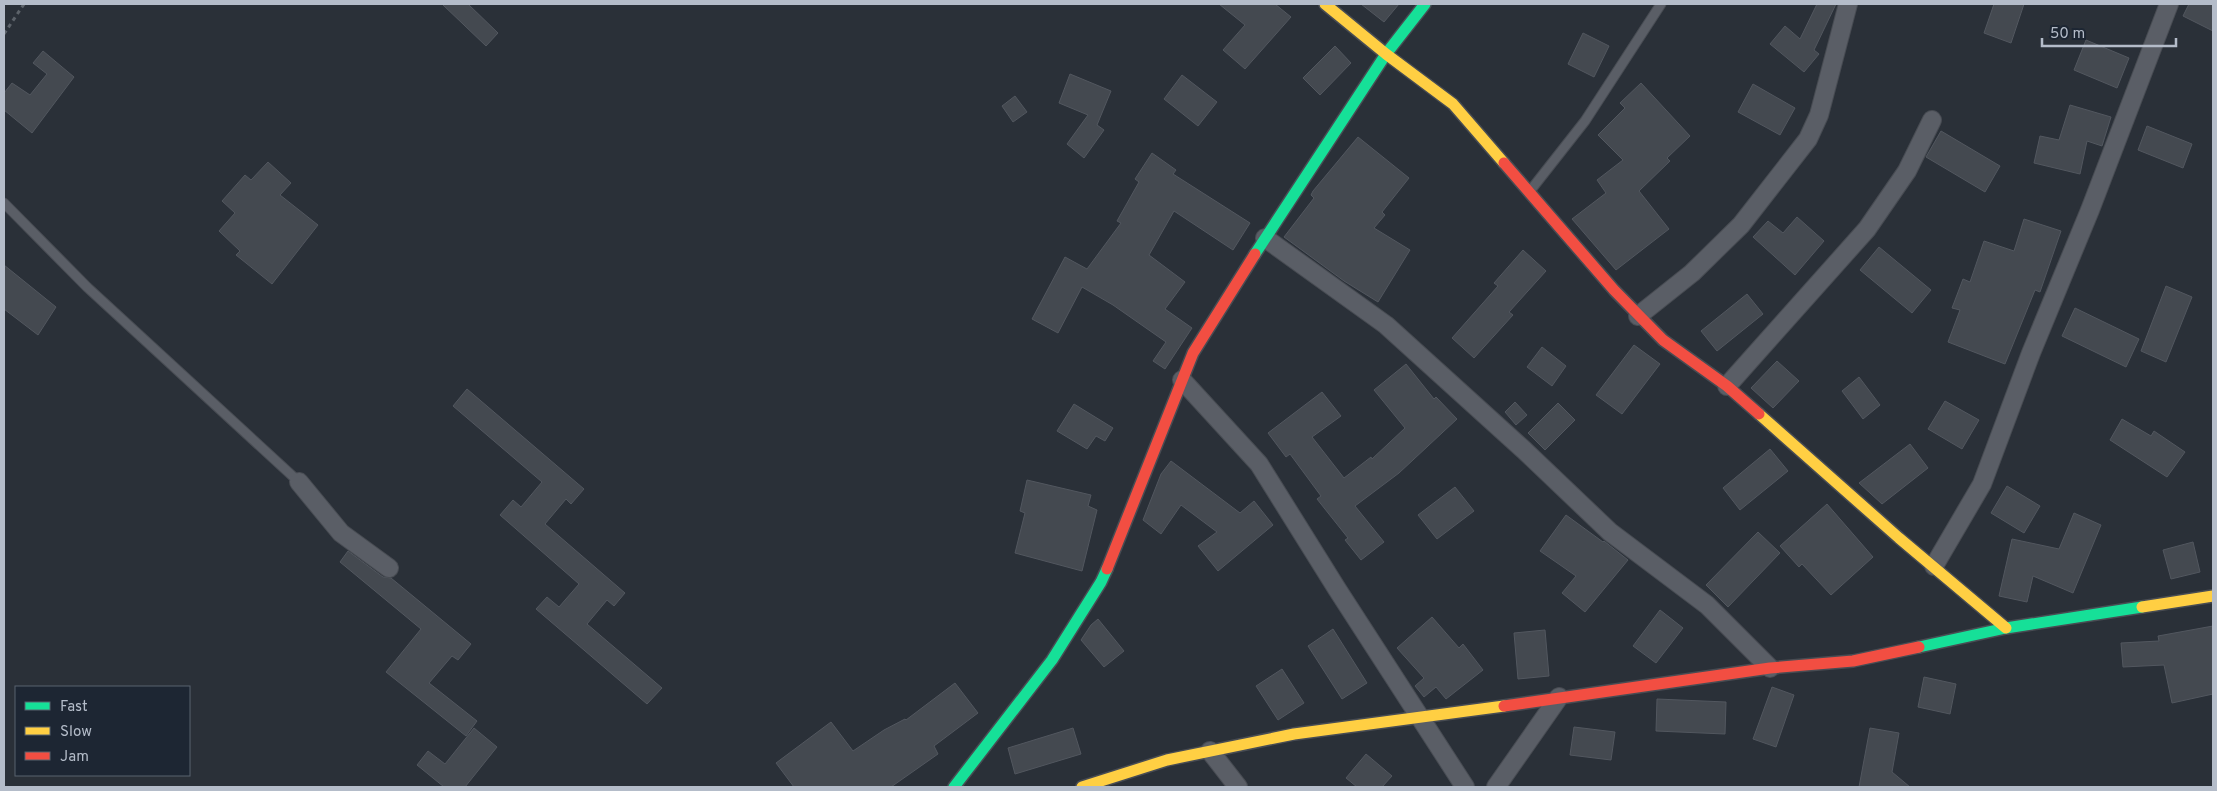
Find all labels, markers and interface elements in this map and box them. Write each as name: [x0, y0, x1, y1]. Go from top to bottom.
scale bar: [2042, 15, 2176, 47]
text: 50 m: [2050, 25, 2085, 44]
legend: [15, 686, 190, 776]
text: Fast: [60, 698, 88, 717]
text: Slow: [60, 723, 92, 742]
text: Jam: [60, 748, 89, 767]

